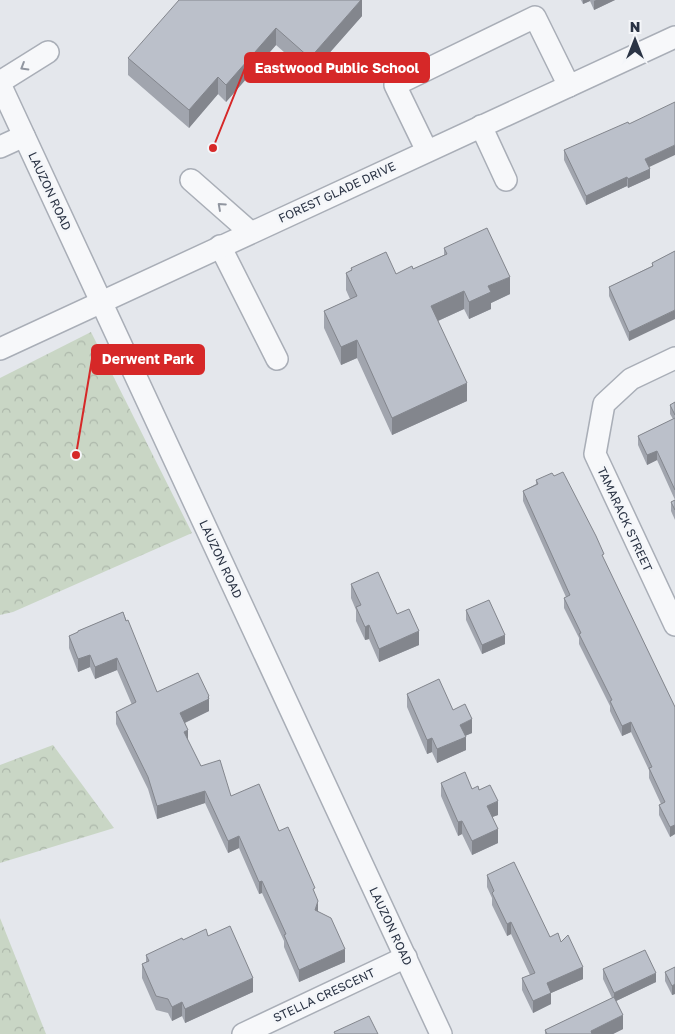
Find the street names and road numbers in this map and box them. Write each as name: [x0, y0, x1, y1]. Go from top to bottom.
street label: LAUZON ROAD: [25, 149, 75, 233]
street label: FOREST GLADE DRIVE: [276, 158, 398, 226]
street label: TAMARACK STREET: [594, 464, 656, 574]
street label: LAUZON ROAD: [196, 517, 246, 601]
street label: LAUZON ROAD: [366, 884, 416, 968]
street label: STELLA CRESCENT: [271, 965, 378, 1025]

